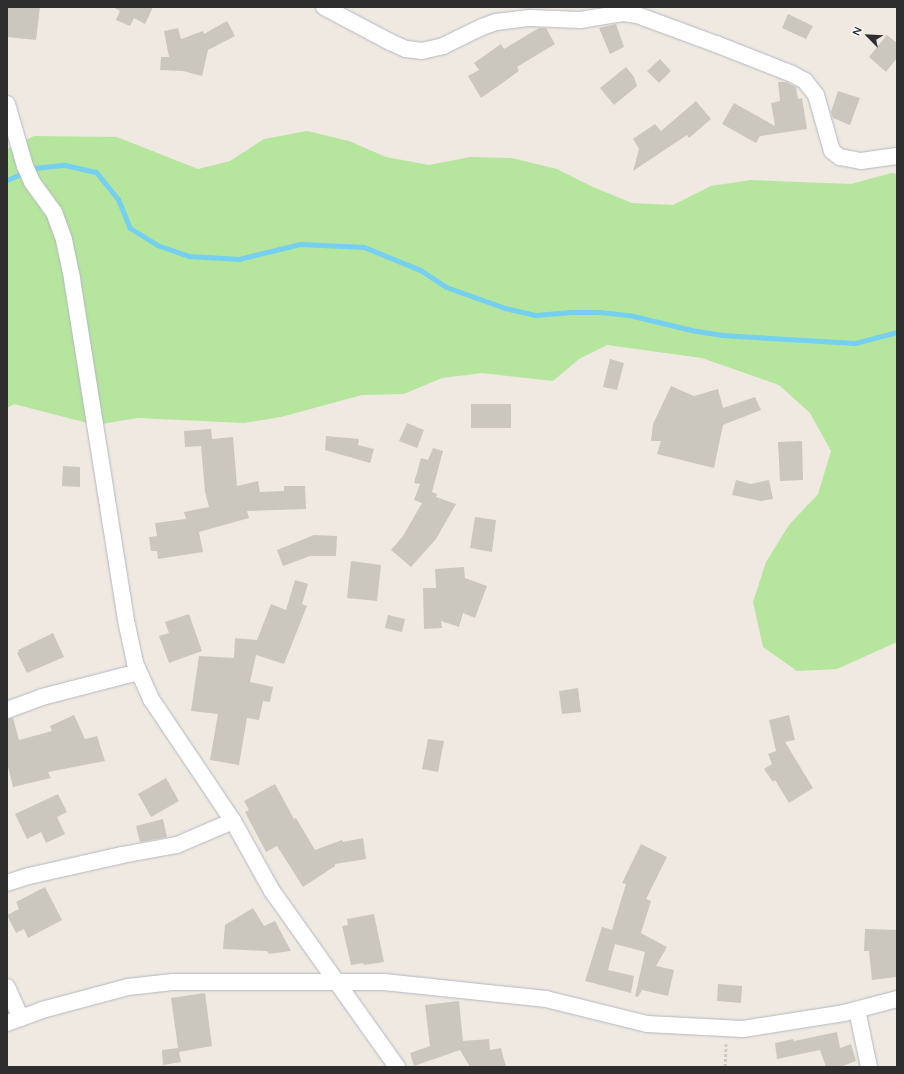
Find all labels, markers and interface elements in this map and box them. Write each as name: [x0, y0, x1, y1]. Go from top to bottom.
north arrow: [848, 16, 888, 56]
text: N: [849, 25, 865, 38]

